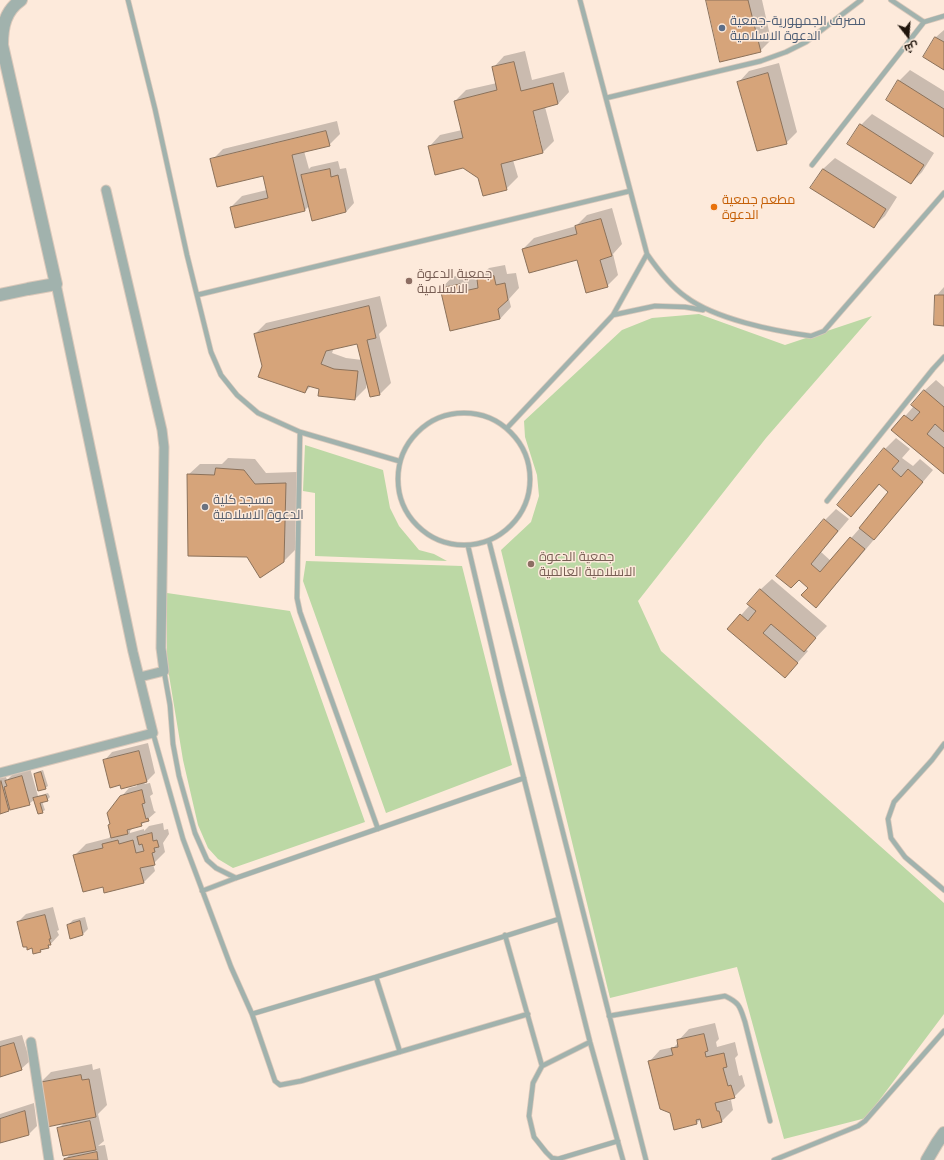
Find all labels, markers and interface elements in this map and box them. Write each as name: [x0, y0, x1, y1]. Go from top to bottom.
place label: مصرف الجمهورية-جمعية الدعوة الاسلامية: [730, 13, 866, 44]
north arrow: [888, 16, 928, 56]
marker: مصرف الجمهورية-جمعية الدعوة الاسلامية: [717, 23, 727, 33]
text: ش: [903, 40, 920, 56]
place label: مطعم جمعية الدعوة: [722, 192, 795, 223]
marker: مطعم جمعية الدعوة: [709, 202, 719, 212]
place label: جمعية الدعوة الاسلامية: [417, 266, 492, 297]
marker: جمعية الدعوة الاسلامية: [404, 276, 414, 286]
place label: مسجد كلية الدعوة الاسلامية: [213, 492, 304, 523]
marker: مسجد كلية الدعوة الاسلامية: [200, 502, 210, 512]
place label: جمعية الدعوة الاسلامية العالمية: [539, 549, 636, 580]
marker: جمعية الدعوة الاسلامية العالمية: [526, 559, 536, 569]

